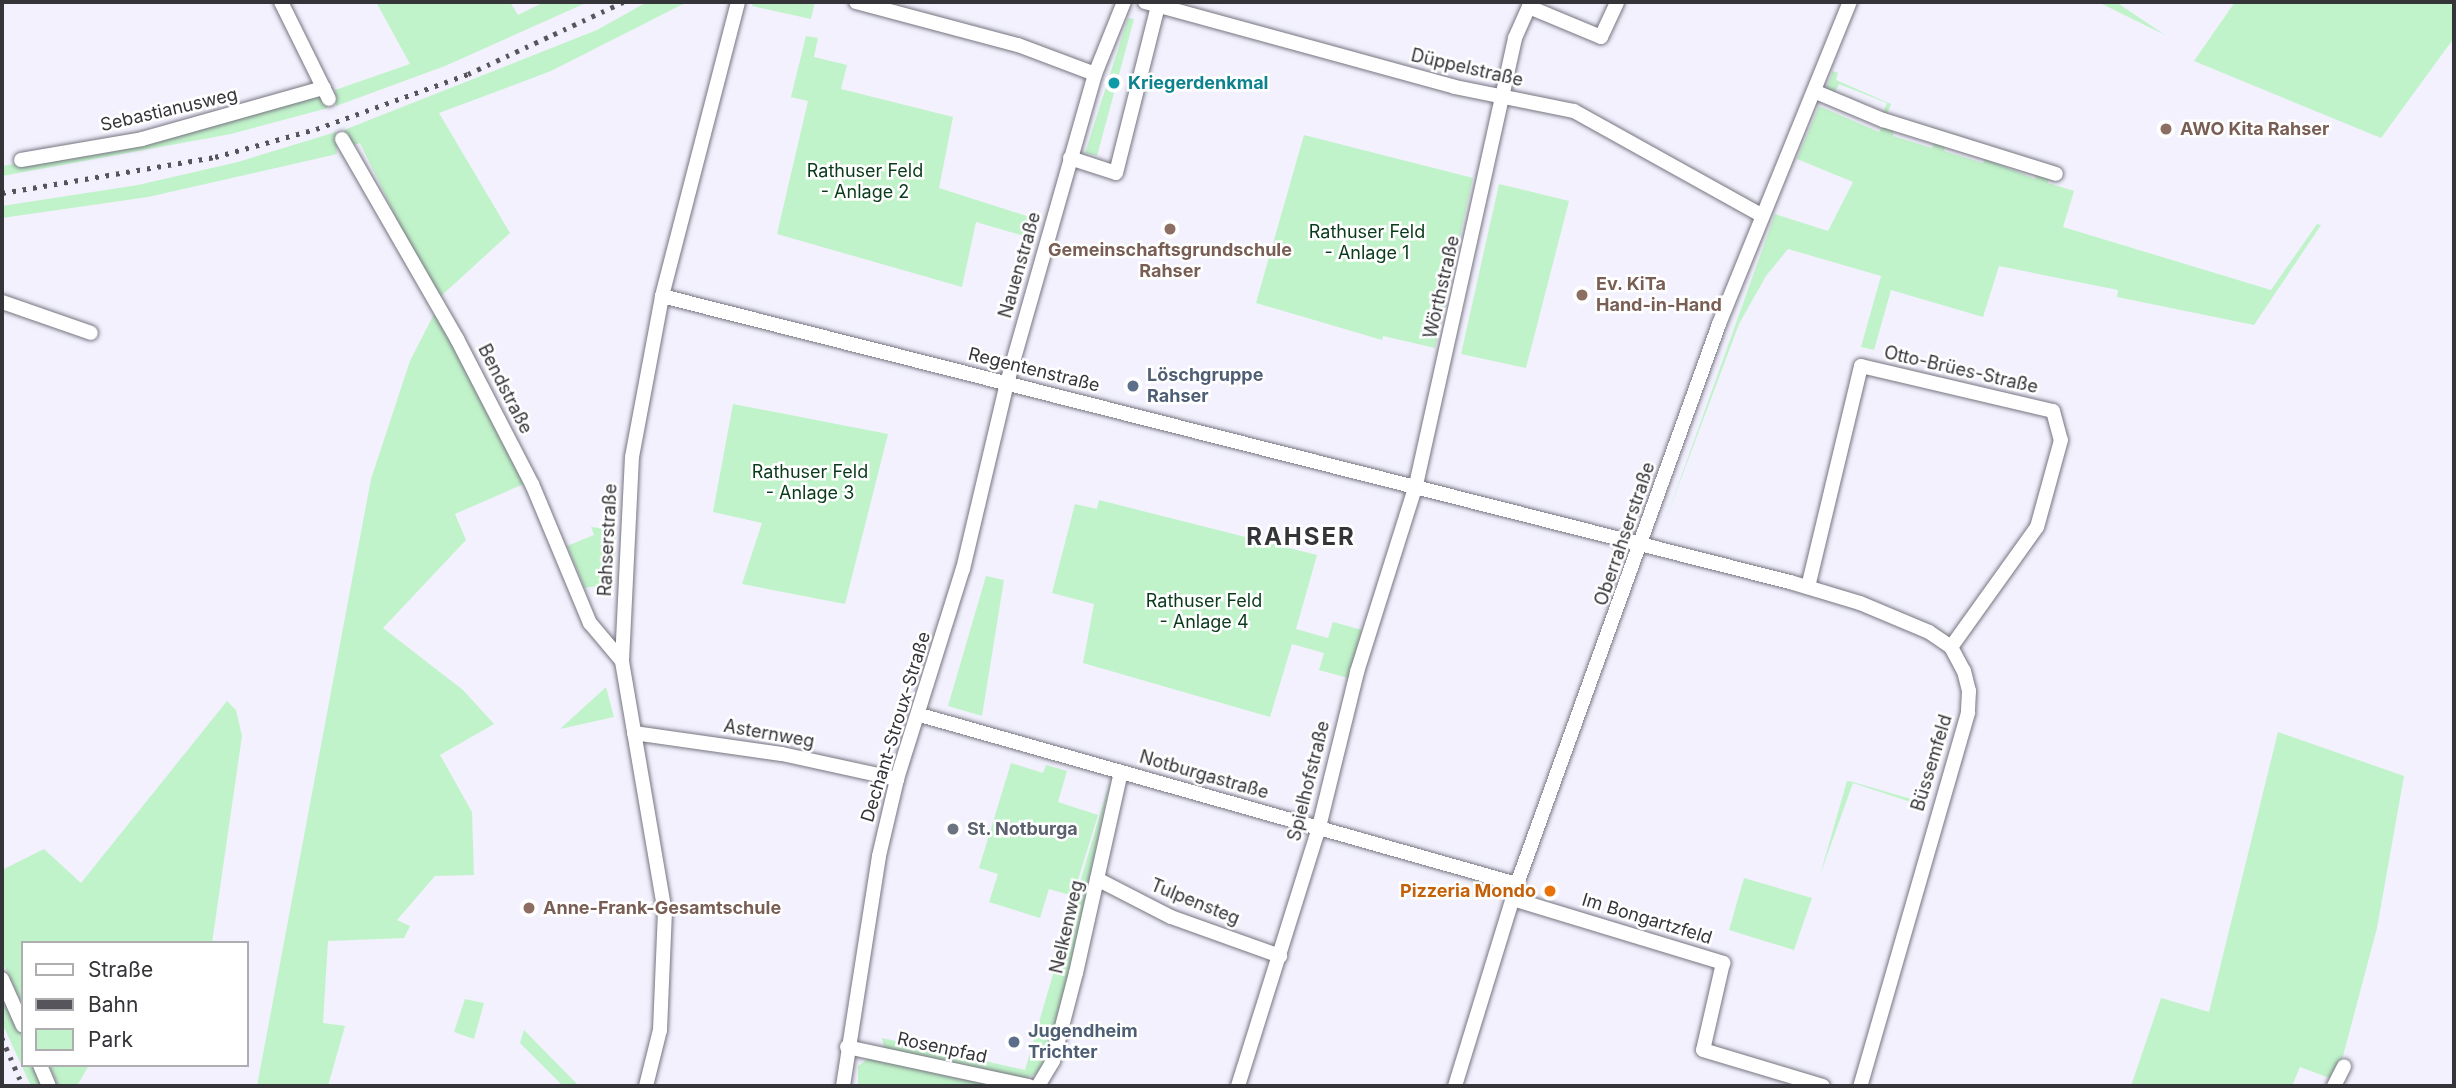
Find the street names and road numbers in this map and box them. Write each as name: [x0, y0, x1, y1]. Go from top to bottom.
street label: Düppelstraße: [1409, 45, 1525, 91]
street label: Sebastianusweg: [98, 84, 240, 136]
street label: Nauenstraße: [995, 209, 1045, 321]
street label: Wörthstraße: [1420, 233, 1464, 341]
street label: Bendstraße: [473, 341, 537, 437]
street label: Otto-Brües-Straße: [1882, 342, 2040, 398]
street label: Regentenstraße: [966, 343, 1102, 397]
street label: Oberrahserstraße: [1590, 459, 1660, 609]
street label: Rahserstraße: [594, 483, 622, 597]
street label: Dechant-Stroux-Straße: [857, 629, 935, 825]
street label: Büssemfeld: [1907, 712, 1957, 814]
street label: Asternweg: [722, 715, 816, 753]
street label: Spielhofstraße: [1284, 719, 1334, 843]
street label: Notburgastraße: [1137, 746, 1271, 804]
street label: Tulpensteg: [1147, 874, 1243, 930]
street label: Nelkenweg: [1046, 878, 1088, 976]
street label: Im Bongartzfeld: [1579, 889, 1715, 949]
street label: Rosenpfad: [895, 1028, 989, 1068]

